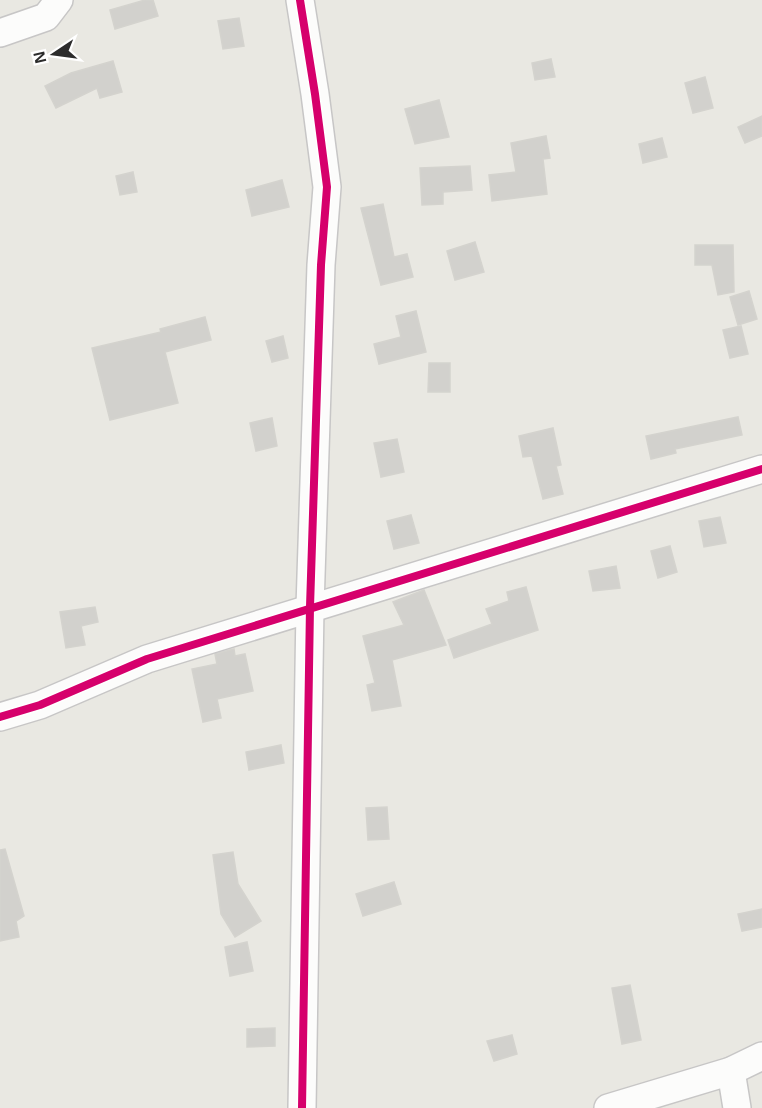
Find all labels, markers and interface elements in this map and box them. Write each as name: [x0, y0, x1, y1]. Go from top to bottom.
north arrow: [24, 24, 84, 84]
text: N: [30, 50, 49, 65]

